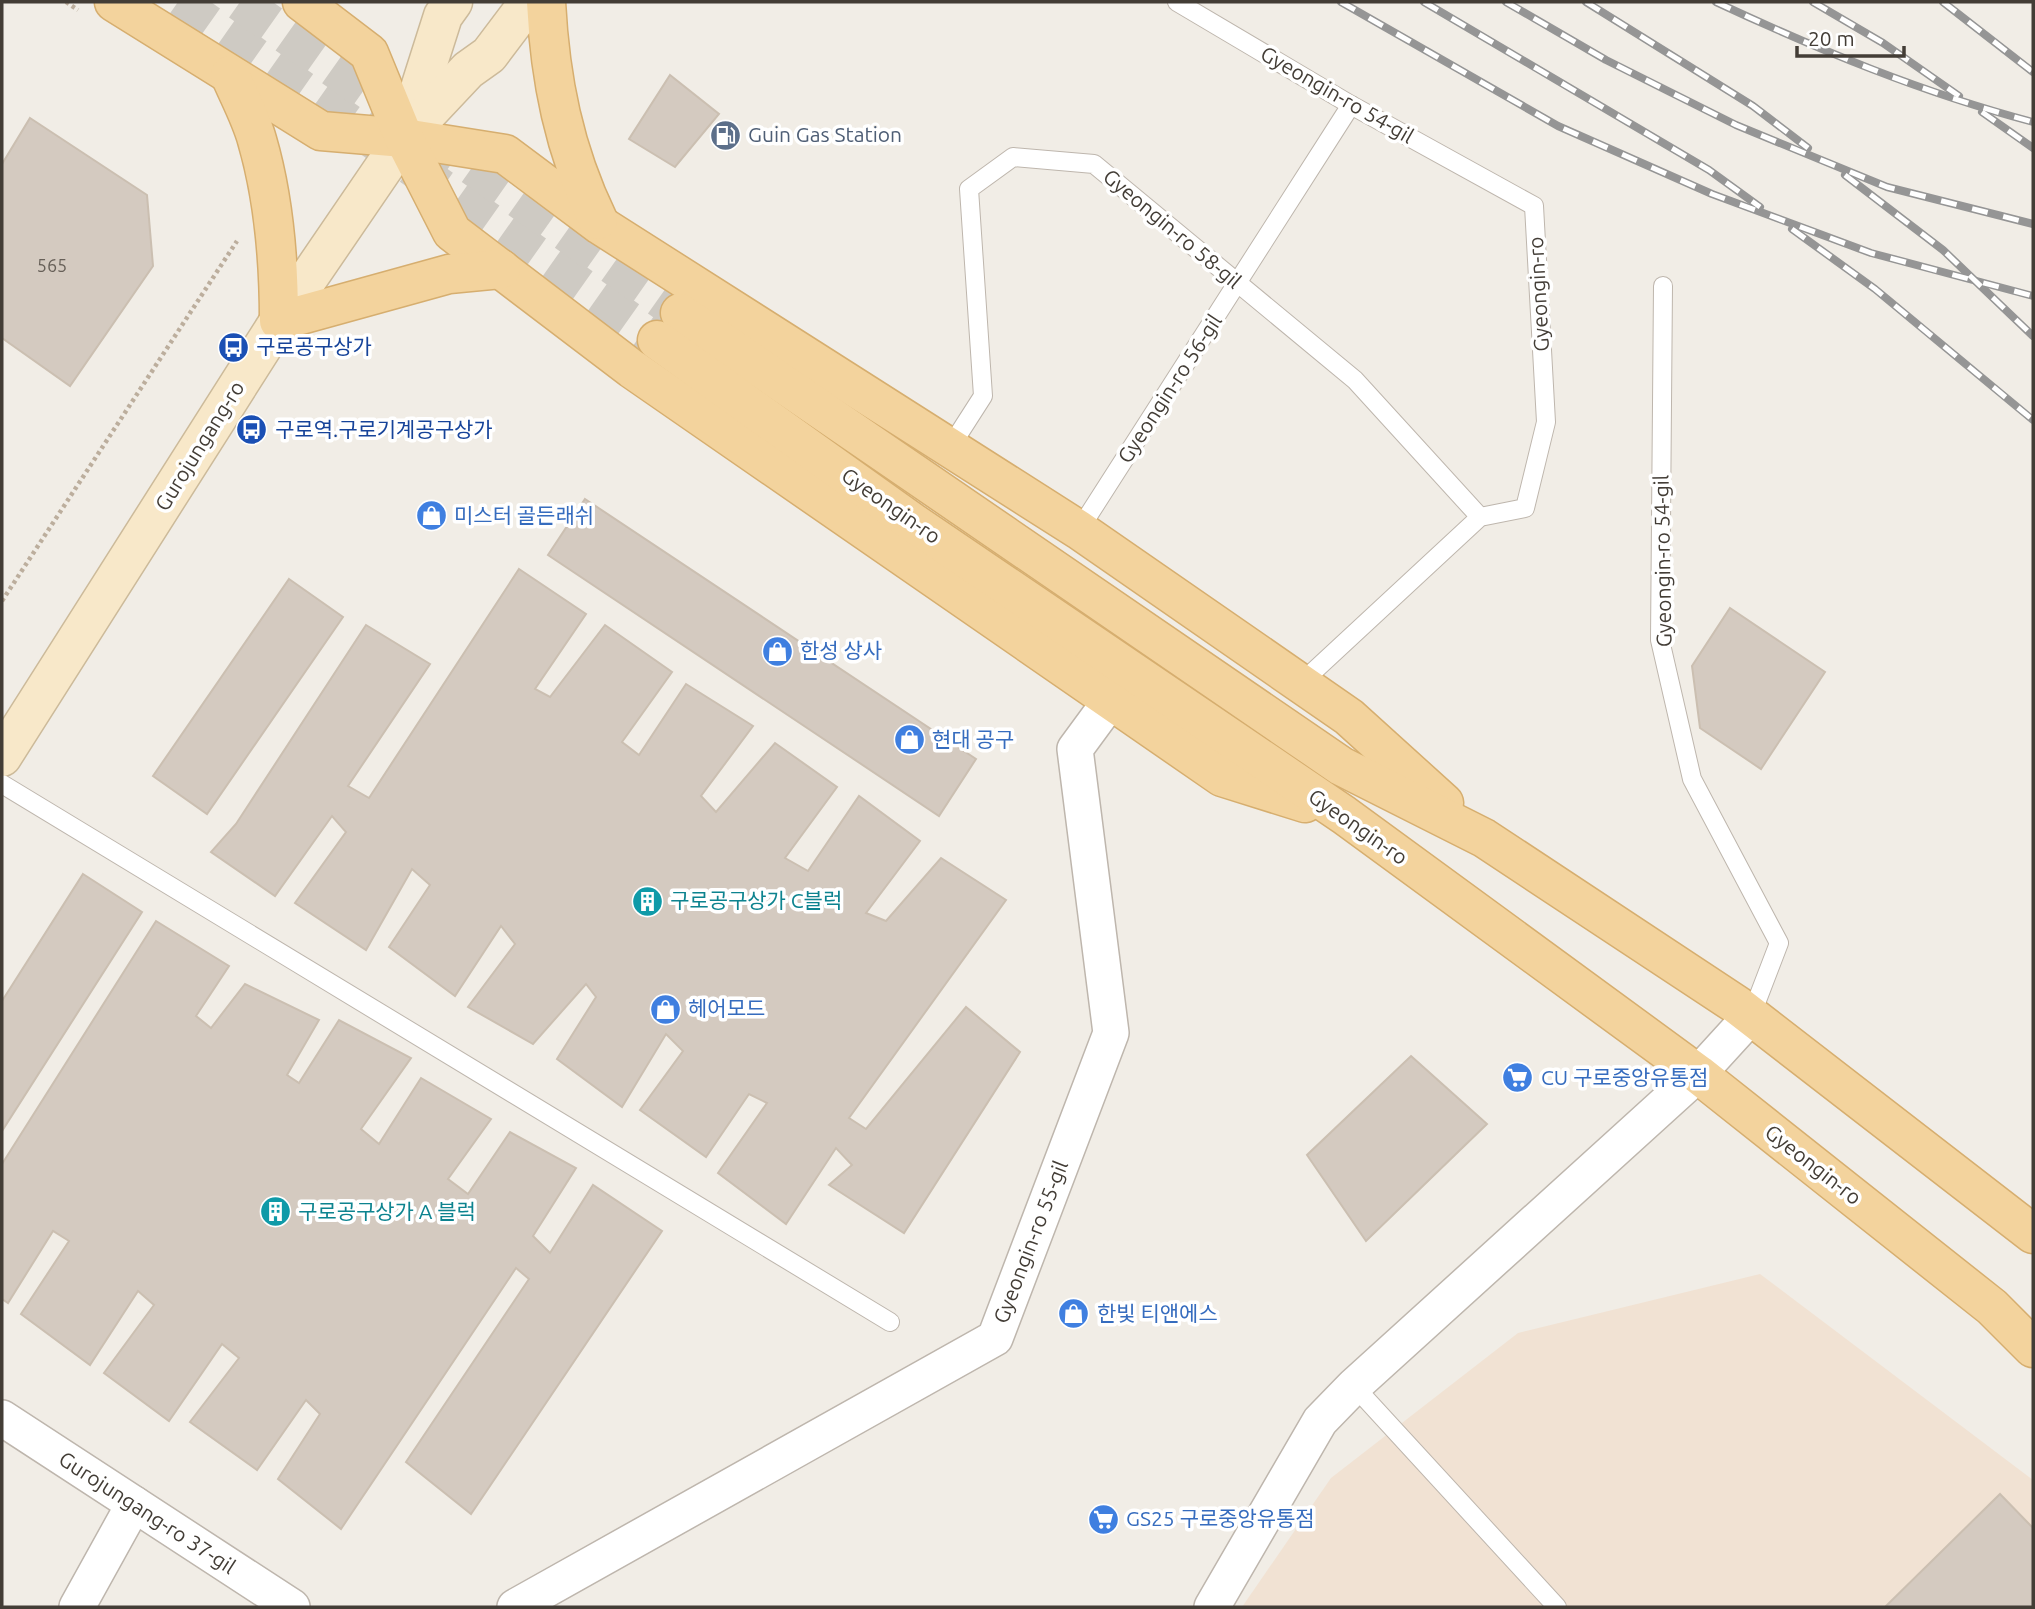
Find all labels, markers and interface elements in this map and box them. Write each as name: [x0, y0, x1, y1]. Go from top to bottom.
scale bar: [1797, 14, 1904, 58]
text: 20 m: [1808, 26, 1855, 50]
street label: Gyeongin-ro 54-gil: [1257, 41, 1418, 148]
fuel station icon: Guin Gas Station: [708, 118, 742, 152]
place label: Guin Gas Station: [748, 122, 902, 146]
street label: Gyeongin-ro 58-gil: [1099, 164, 1246, 293]
street label: Gyeongin-ro: [1523, 236, 1553, 352]
house number: 565: [37, 255, 67, 275]
street label: Gyeongin-ro 56-gil: [1112, 310, 1226, 467]
bus stop icon: 구로공구상가: [216, 330, 250, 364]
place label: 구로공구상가: [256, 334, 372, 358]
street label: Gurojungang-ro: [150, 376, 249, 515]
bus stop icon: 구로역.구로기계공구상가: [235, 413, 269, 447]
place label: 구로역.구로기계공구상가: [275, 417, 493, 441]
street label: Gyeongin-ro: [838, 462, 946, 548]
street label: Gyeongin-ro 54-gil: [1648, 475, 1676, 647]
shop icon: 미스터 골든래쉬: [414, 499, 448, 533]
place label: 미스터 골든래쉬: [454, 503, 594, 527]
shop icon: 한성 상사: [760, 634, 794, 668]
place label: 한성 상사: [800, 638, 882, 662]
shop icon: 현대 공구: [892, 723, 926, 757]
place label: 현대 공구: [932, 727, 1014, 751]
street label: Gyeongin-ro: [1305, 783, 1413, 869]
building icon: 구로공구상가 C블럭: [630, 884, 664, 918]
place label: 구로공구상가 C블럭: [670, 888, 842, 912]
shop icon: 헤어모드: [648, 992, 682, 1026]
place label: 헤어모드: [688, 996, 765, 1020]
supermarket icon: CU 구로중앙유통점: [1501, 1061, 1535, 1095]
place label: CU 구로중앙유통점: [1541, 1065, 1708, 1089]
street label: Gyeongin-ro: [1761, 1119, 1866, 1209]
street label: Gyeongin-ro 55-gil: [988, 1157, 1072, 1326]
building icon: 구로공구상가 A 블럭: [258, 1195, 292, 1229]
place label: 구로공구상가 A 블럭: [298, 1199, 476, 1223]
shop icon: 한빛 티앤에스: [1057, 1297, 1091, 1331]
place label: 한빛 티앤에스: [1097, 1301, 1218, 1325]
street label: Gurojungang-ro 37-gil: [55, 1446, 240, 1578]
supermarket icon: GS25 구로중앙유통점: [1086, 1502, 1120, 1536]
place label: GS25 구로중앙유통점: [1126, 1506, 1315, 1530]

